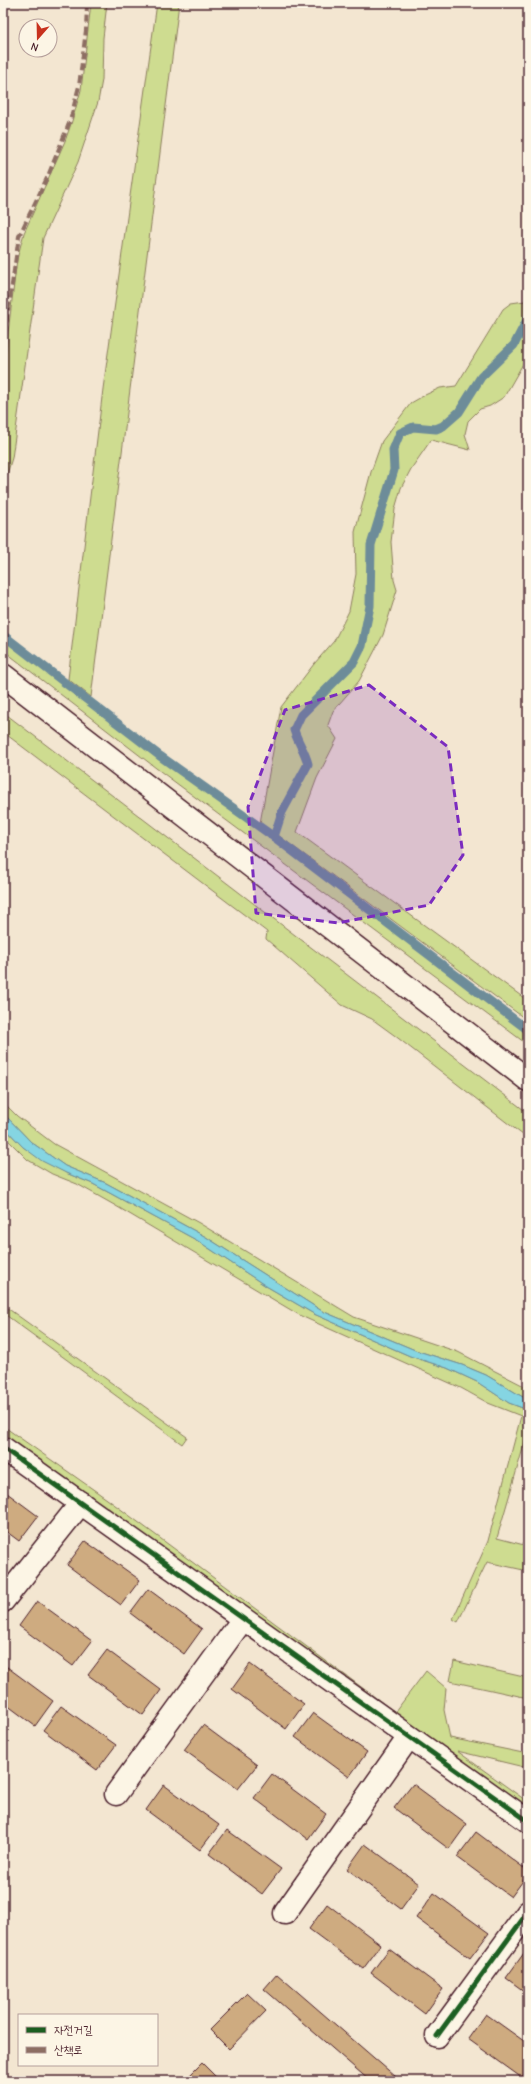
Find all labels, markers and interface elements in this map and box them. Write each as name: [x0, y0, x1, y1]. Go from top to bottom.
north arrow: [18, 18, 58, 58]
text: N: [29, 40, 40, 54]
legend: [18, 2014, 158, 2066]
text: 자전거길: [54, 2023, 93, 2037]
text: 산책로: [54, 2043, 83, 2057]

